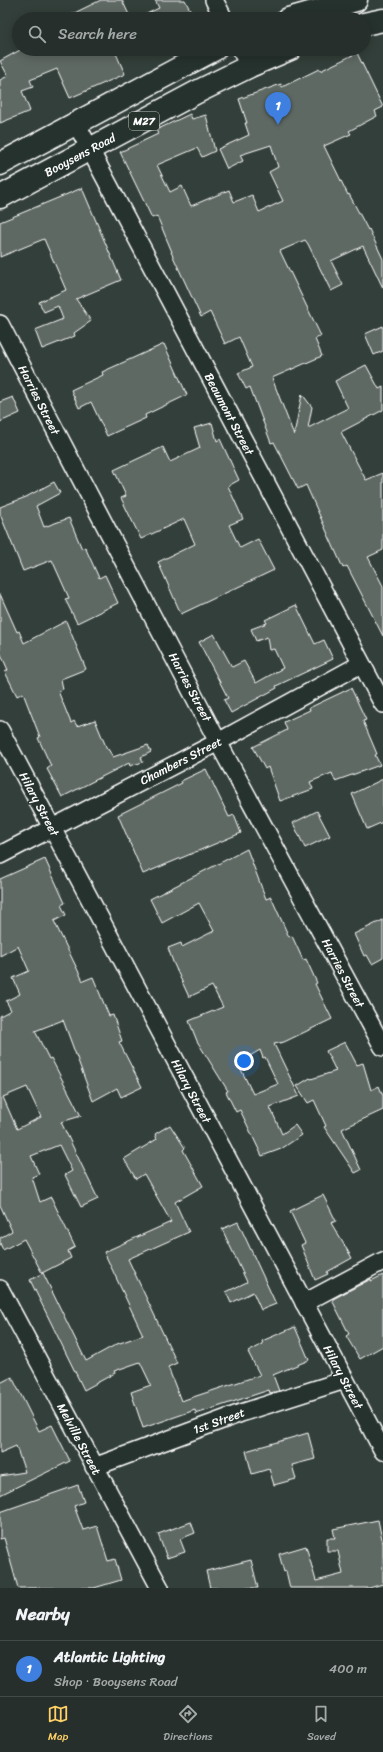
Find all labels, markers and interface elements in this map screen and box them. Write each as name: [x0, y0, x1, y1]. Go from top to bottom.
search box: [12, 12, 371, 56]
text: Search here: [58, 21, 137, 47]
icon: search: [26, 23, 48, 45]
pin: 1: [265, 92, 291, 125]
road number: M27: [129, 112, 159, 130]
street label: Booysens Road: [40, 127, 120, 183]
street label: Harries Street: [12, 361, 67, 440]
street label: Beaumont Street: [198, 369, 261, 460]
street label: Harries Street: [162, 648, 218, 727]
street label: Chambers Street: [136, 731, 226, 791]
street label: Hilary Street: [13, 768, 66, 841]
street label: Harries Street: [315, 934, 371, 1013]
your location: [234, 1051, 254, 1071]
street label: Hilary Street: [165, 1055, 218, 1128]
street label: Hilary Street: [317, 1341, 370, 1414]
street label: Melville Street: [51, 1399, 107, 1479]
street label: 1st Street: [190, 1401, 248, 1441]
text: Nearby: [16, 1599, 70, 1629]
text: Atlantic Lighting: [54, 1644, 165, 1670]
text: 1: [26, 1657, 32, 1680]
text: 400 m: [329, 1657, 367, 1680]
text: Shop · Booysens Road: [54, 1670, 177, 1693]
tab: Map: [47, 1703, 69, 1746]
tab: Directions: [163, 1703, 213, 1746]
tab: Saved: [307, 1703, 336, 1746]

